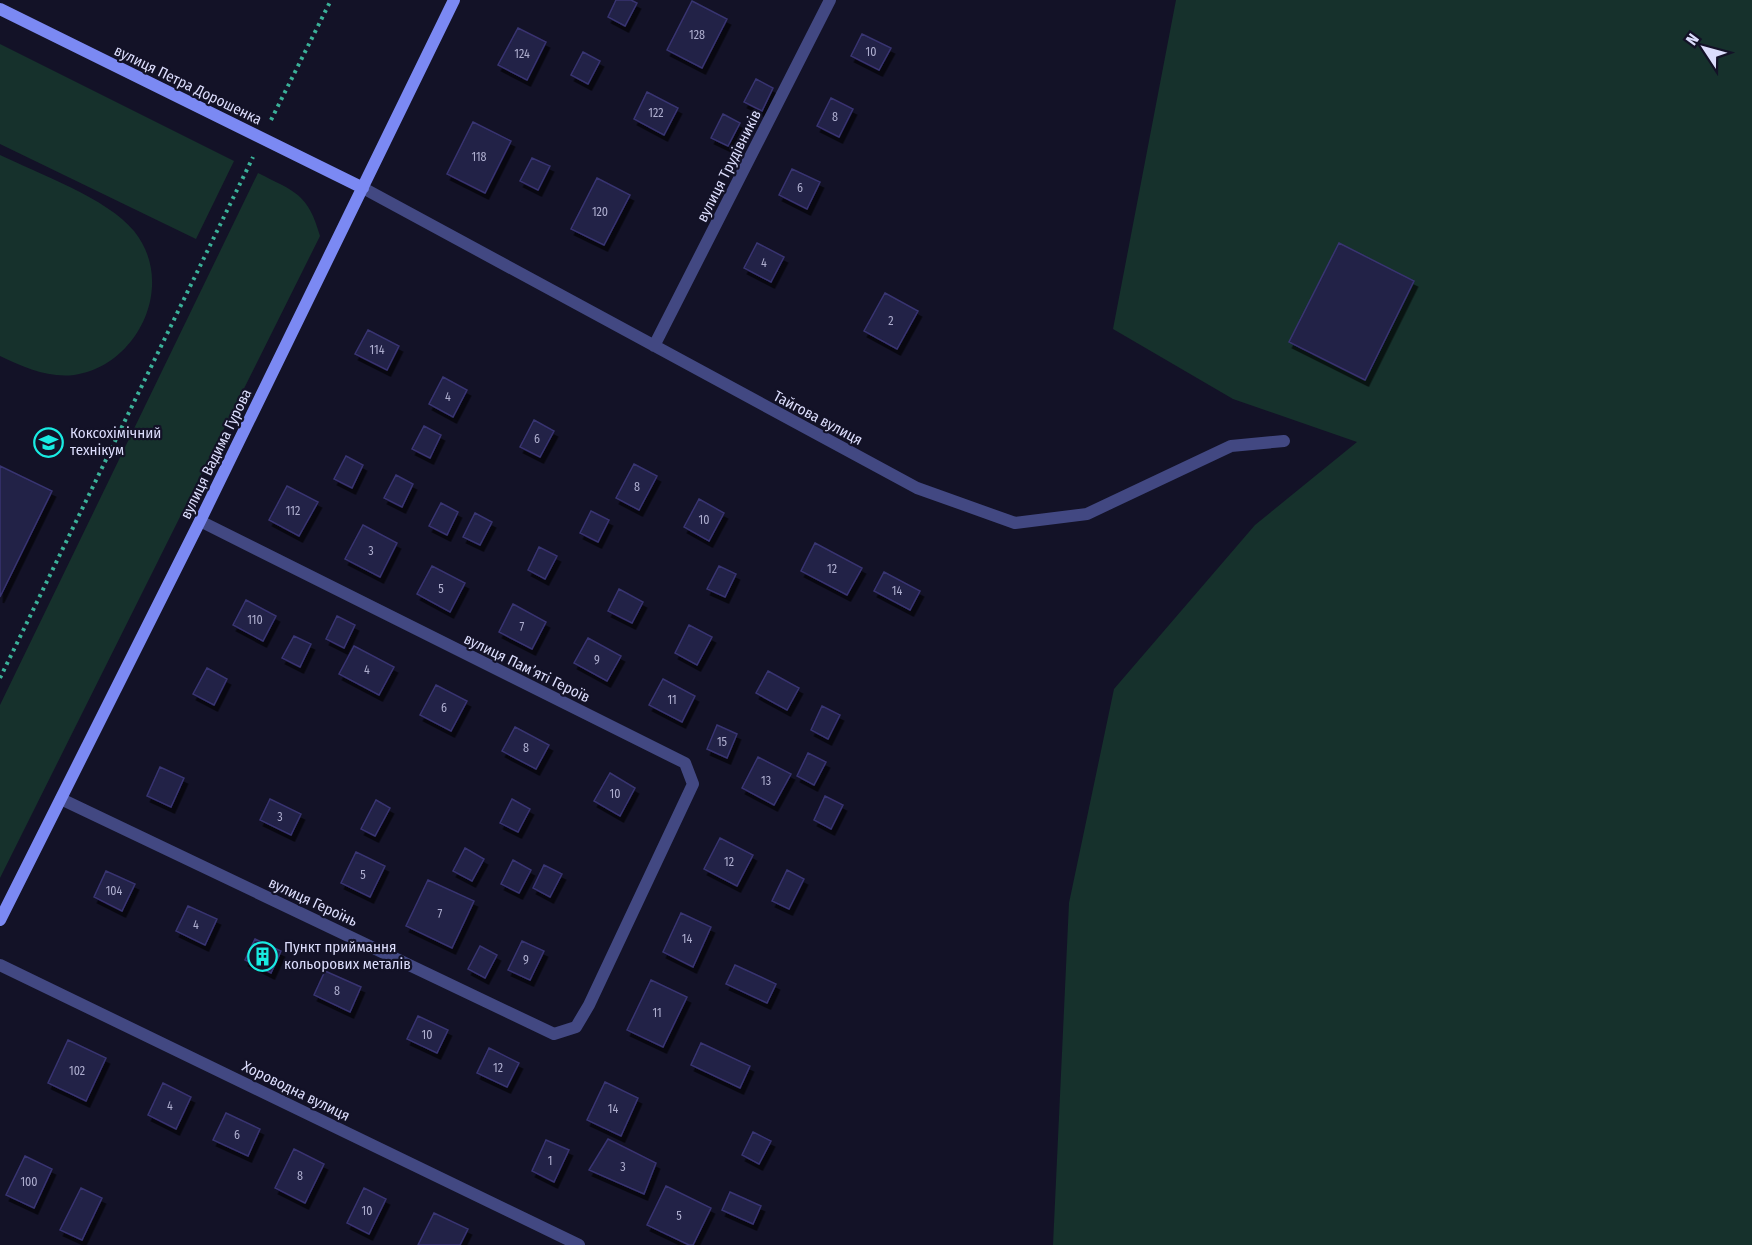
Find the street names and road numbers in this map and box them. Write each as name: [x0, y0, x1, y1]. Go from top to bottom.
street label: вулиця Петра Дорошенка: [111, 41, 265, 129]
street label: вулиця Трудівників: [693, 107, 765, 225]
street label: вулиця Вадима Гурова: [177, 386, 255, 522]
street label: Тайгова вулиця: [770, 387, 866, 449]
street label: вулиця Памʼяті Героїв: [461, 630, 593, 706]
street label: вулиця Героїнь: [266, 874, 360, 930]
street label: Хороводна вулиця: [239, 1057, 353, 1125]

